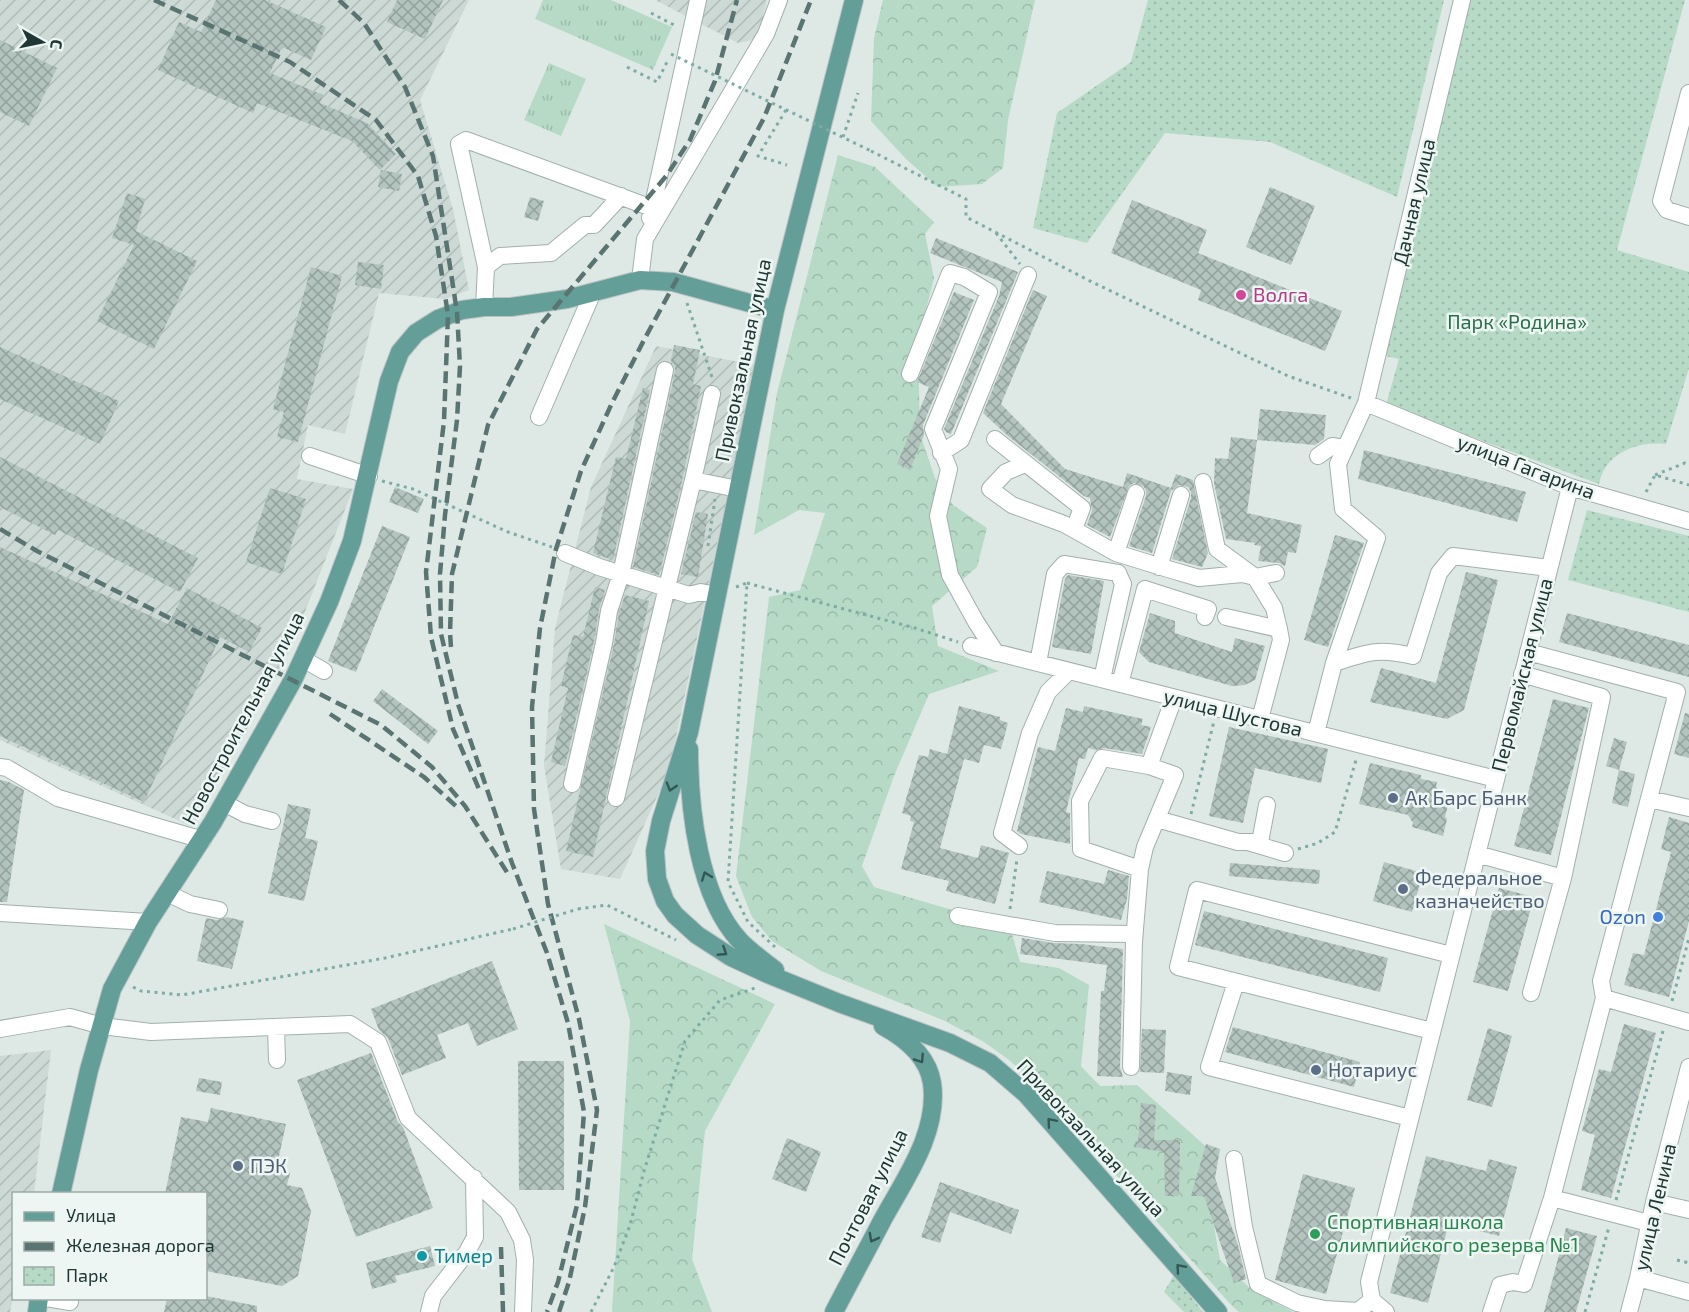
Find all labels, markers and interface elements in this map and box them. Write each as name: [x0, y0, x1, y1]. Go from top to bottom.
north arrow: [12, 12, 72, 72]
text: С: [47, 38, 67, 51]
street label: Дачная улица: [1387, 136, 1440, 268]
street label: Привокзальная улица: [709, 256, 776, 463]
place label: Волга: [1253, 282, 1308, 306]
marker: Волга: [1234, 288, 1248, 302]
park label: Парк «Родина»: [1447, 309, 1587, 333]
street label: улица Гагарина: [1454, 429, 1599, 504]
street label: Первомайская улица: [1485, 575, 1558, 774]
street label: Новостроительная улица: [176, 607, 309, 829]
street label: улица Шустова: [1161, 683, 1305, 742]
one-way arrow: [666, 781, 679, 792]
place label: Ак Барс Банк: [1405, 785, 1527, 809]
marker: Ак Барс Банк: [1386, 791, 1400, 805]
place label: Федеральное казначейство: [1415, 865, 1545, 912]
one-way arrow: [701, 871, 714, 882]
marker: Федеральное казначейство: [1396, 882, 1410, 896]
place label: Ozon: [1599, 904, 1646, 928]
marker: Ozon: [1651, 910, 1665, 924]
one-way arrow: [717, 944, 727, 956]
one-way arrow: [913, 1053, 924, 1064]
street label: Привокзальная улица: [1012, 1054, 1171, 1222]
place label: Нотариус: [1328, 1057, 1417, 1082]
marker: Нотариус: [1309, 1063, 1323, 1077]
one-way arrow: [1047, 1118, 1058, 1129]
street label: Почтовая улица: [822, 1124, 913, 1269]
street label: улица Ленина: [1628, 1141, 1681, 1273]
place label: ПЭК: [250, 1153, 287, 1177]
marker: ПЭК: [231, 1159, 245, 1173]
legend: [12, 1192, 207, 1300]
text: Улица: [66, 1204, 116, 1226]
place label: Спортивная школа олимпийского резерва №1: [1327, 1209, 1579, 1256]
marker: Спортивная школа олимпийского резерва №1: [1308, 1227, 1322, 1241]
one-way arrow: [869, 1232, 880, 1242]
text: Железная дорога: [66, 1234, 215, 1256]
place label: Тимер: [434, 1243, 493, 1267]
marker: Тимер: [415, 1249, 429, 1263]
text: Парк: [66, 1264, 108, 1286]
one-way arrow: [1176, 1264, 1187, 1275]

